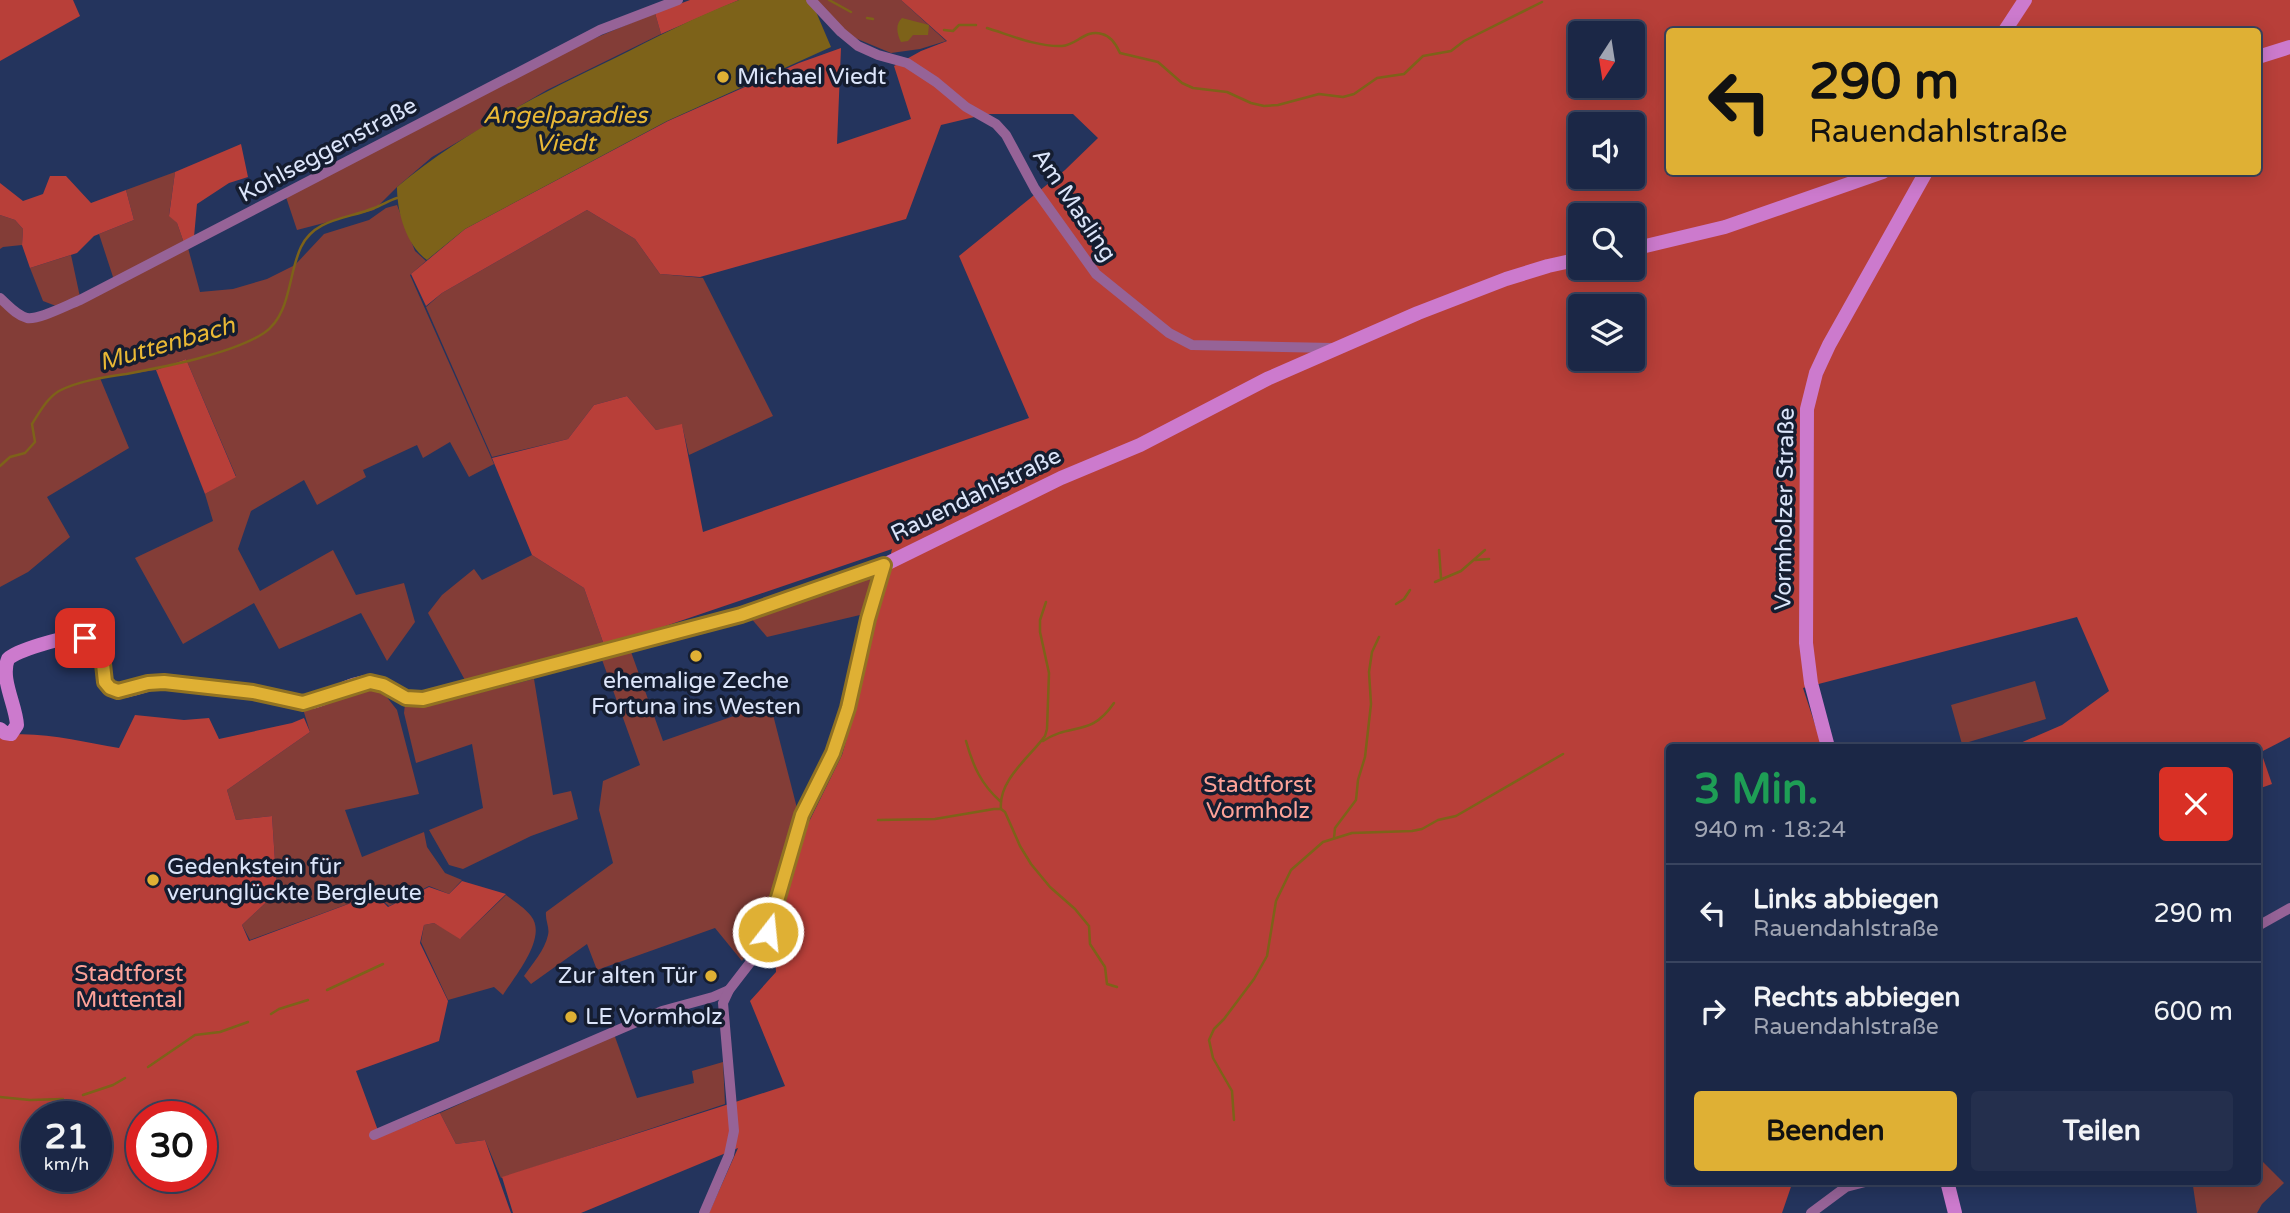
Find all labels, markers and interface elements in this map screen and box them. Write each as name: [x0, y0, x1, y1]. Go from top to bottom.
north arrow: [1568, 21, 1645, 98]
map controls: [1568, 21, 1645, 371]
text: 290 m: [1809, 53, 1959, 112]
icon: left: [1694, 56, 1785, 147]
place label: Michael Viedt: [737, 63, 887, 91]
marker: Michael Viedt: [715, 69, 731, 85]
street label: Kohlseggenstraße: [234, 91, 422, 209]
water label: Angelparadies Viedt: [483, 101, 649, 158]
button: sound: [1568, 112, 1645, 189]
text: Rauendahlstraße: [1809, 113, 2068, 151]
street label: Am Masling: [1026, 143, 1122, 267]
button: search: [1568, 203, 1645, 280]
button: layers: [1568, 294, 1645, 371]
water label: Muttenbach: [96, 310, 240, 377]
street label: Vormholzer Straße: [1769, 407, 1801, 611]
street label: Rauendahlstraße: [886, 442, 1066, 548]
pin: [55, 608, 115, 668]
icon: arrive: [66, 619, 104, 657]
marker: ehemalige Zeche Fortuna ins Westen: [688, 648, 704, 664]
place label: ehemalige Zeche Fortuna ins Westen: [591, 667, 801, 721]
text: 3 Min.: [1694, 764, 1818, 815]
button: close: [2159, 767, 2233, 841]
park label: Stadtforst Vormholz: [1203, 771, 1313, 825]
text: 940 m · 18:24: [1694, 816, 1846, 844]
place label: Gedenkstein für verunglückte Bergleute: [167, 853, 422, 907]
marker: Gedenkstein für verunglückte Bergleute: [145, 872, 161, 888]
text: Links abbiegen: [1753, 884, 1939, 915]
icon: left: [1694, 894, 1732, 932]
position arrow: [731, 895, 805, 969]
text: 290 m: [2153, 898, 2233, 929]
text: Rauendahlstraße: [1753, 915, 1939, 943]
park label: Stadtforst Muttental: [74, 960, 184, 1014]
place label: Zur alten Tür: [558, 962, 697, 990]
marker: Zur alten Tür: [703, 968, 719, 984]
text: Rechts abbiegen: [1753, 982, 1960, 1013]
icon: right: [1694, 992, 1732, 1030]
text: 600 m: [2153, 996, 2233, 1027]
place label: LE Vormholz: [585, 1003, 723, 1031]
marker: LE Vormholz: [563, 1009, 579, 1025]
text: Rauendahlstraße: [1753, 1013, 1939, 1041]
button: Beenden: [1694, 1091, 1957, 1171]
button: Teilen: [1971, 1091, 2233, 1171]
speed limit sign: 30: [126, 1101, 217, 1192]
text: 21: [45, 1116, 88, 1158]
text: km/h: [44, 1153, 89, 1175]

